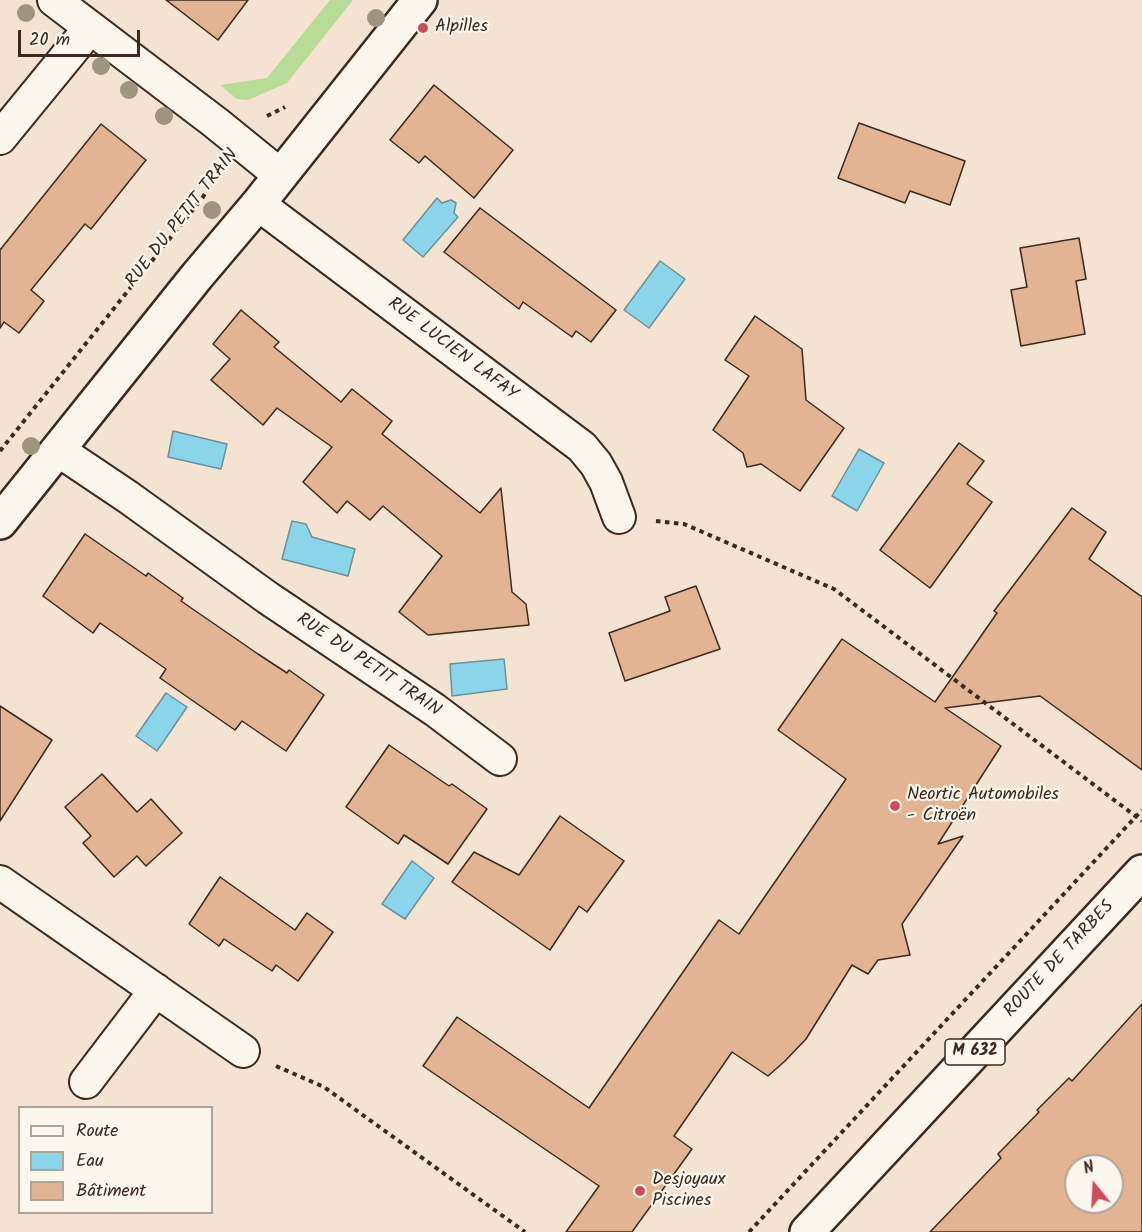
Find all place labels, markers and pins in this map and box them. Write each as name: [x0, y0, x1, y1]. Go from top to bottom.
place label: Alpilles: [435, 17, 488, 39]
marker: Alpilles: [416, 21, 430, 35]
place label: Neortic Automobiles - Citroën: [907, 785, 1059, 828]
marker: Neortic Automobiles - Citroën: [888, 799, 902, 813]
place label: Desjoyaux Piscines: [652, 1170, 725, 1212]
marker: Desjoyaux Piscines: [633, 1184, 647, 1198]

